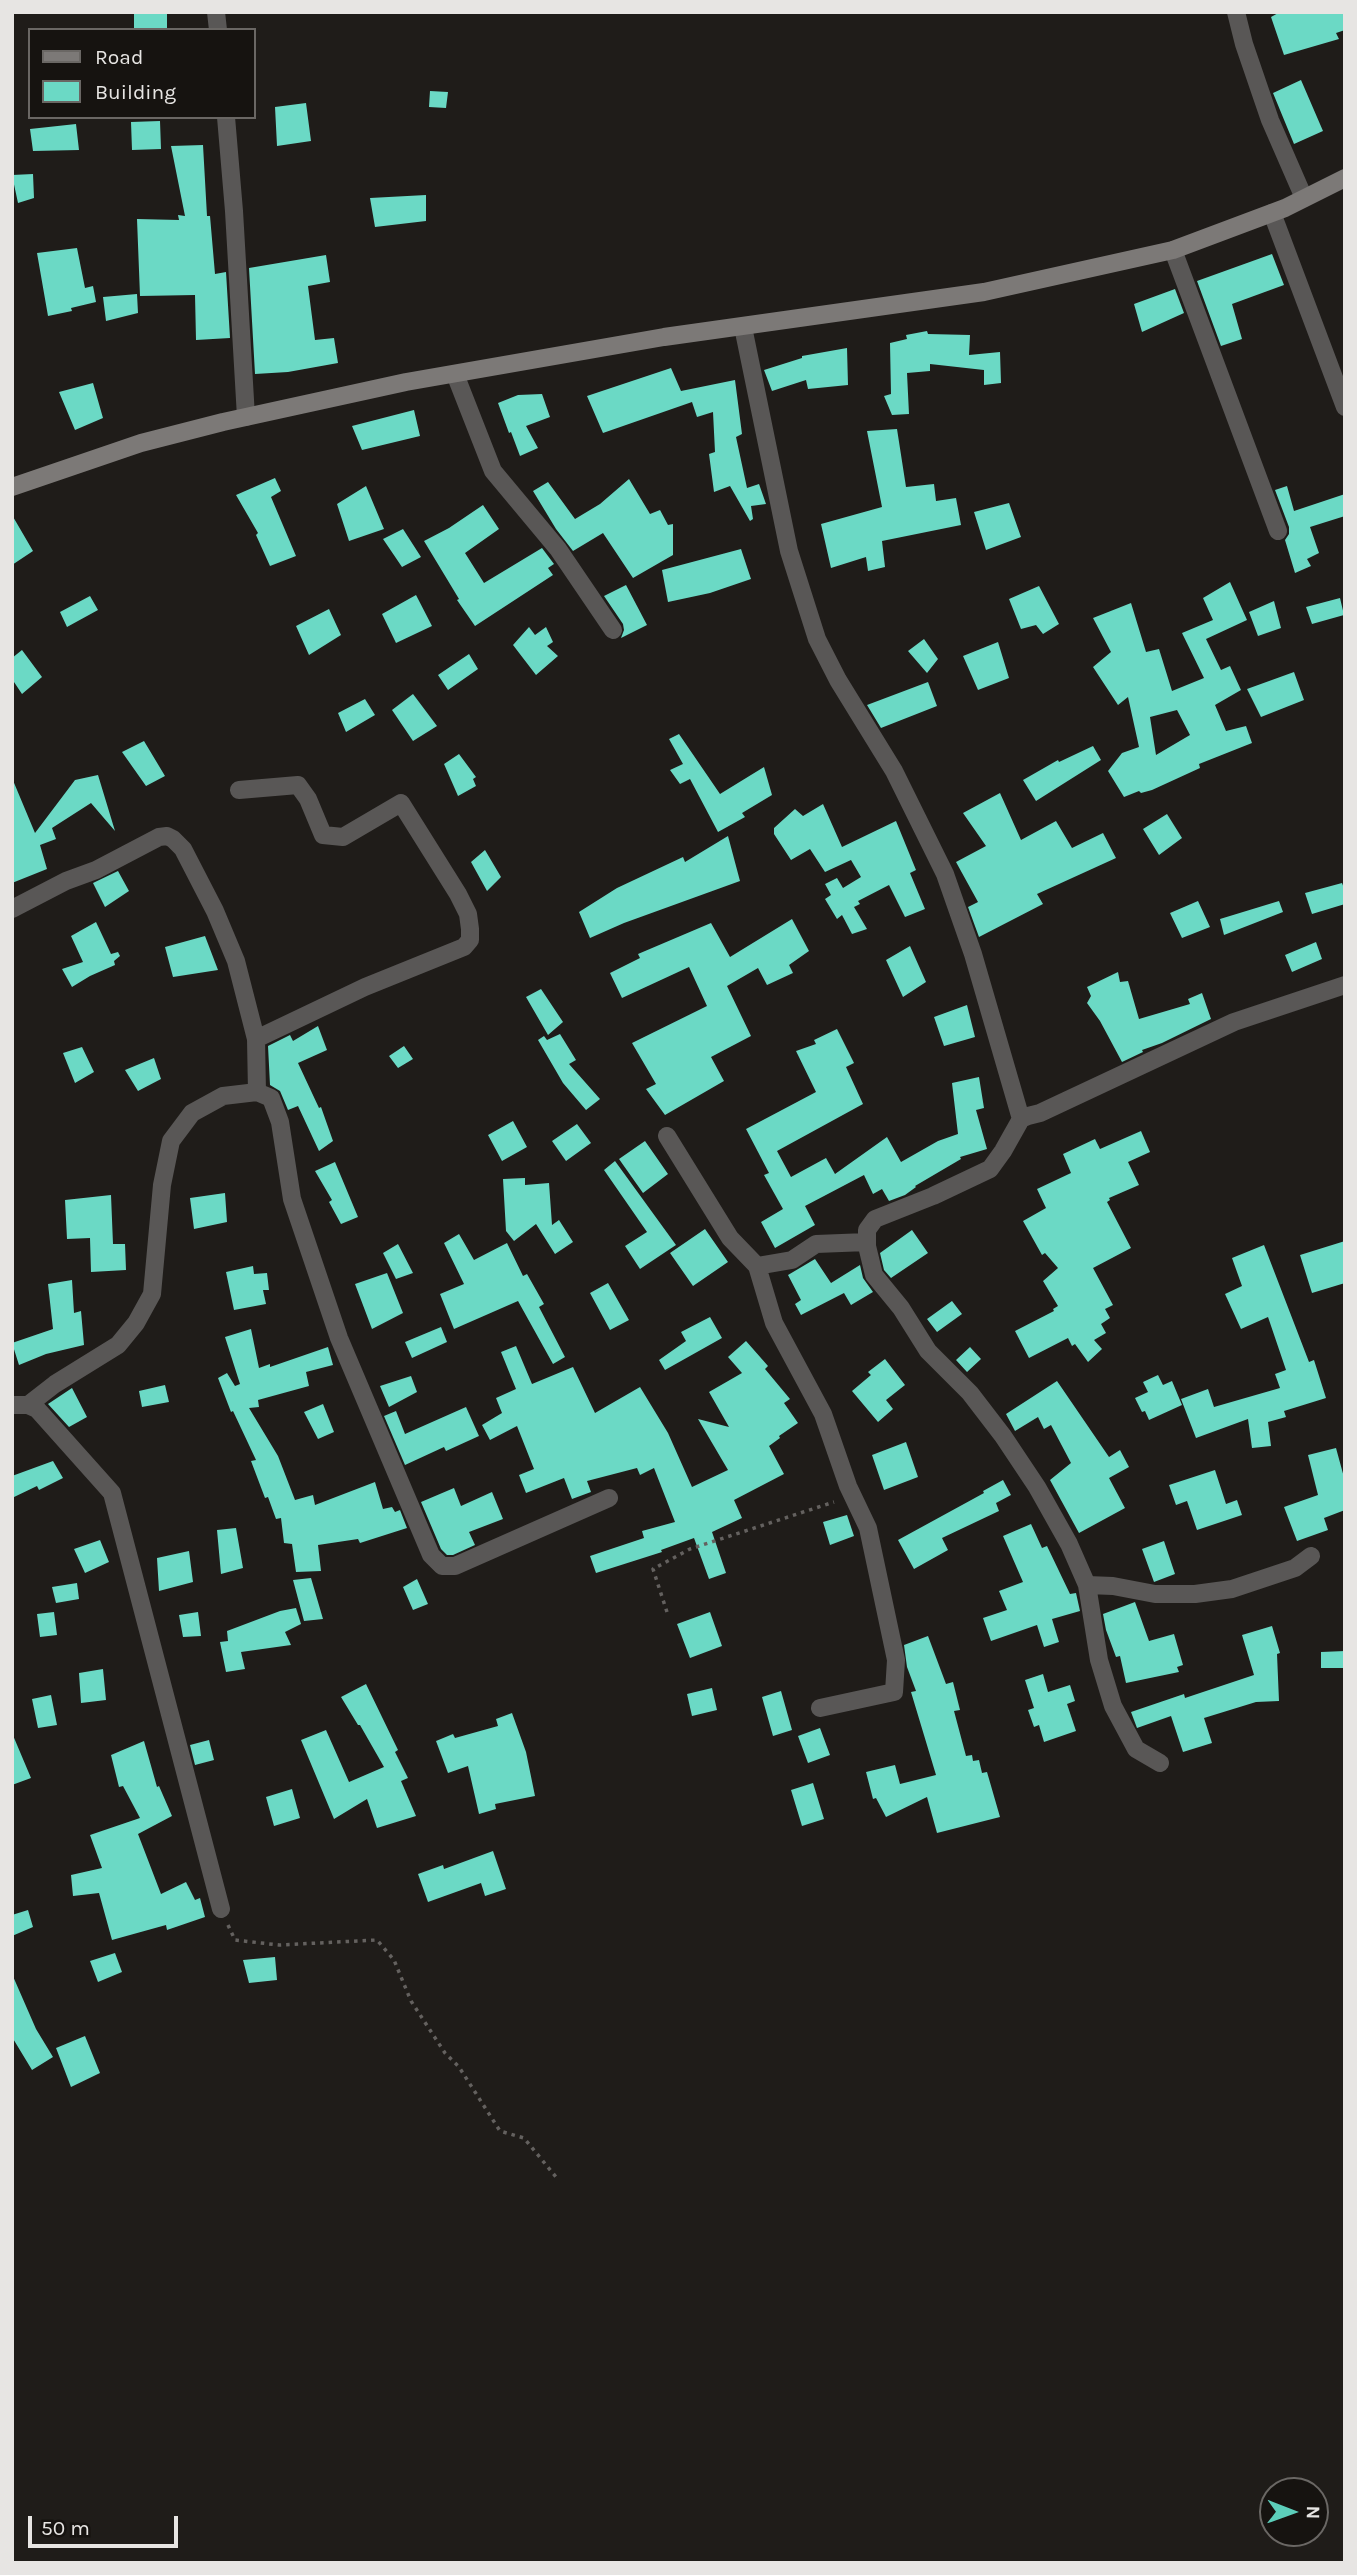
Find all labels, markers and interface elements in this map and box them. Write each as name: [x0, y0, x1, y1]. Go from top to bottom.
legend: [28, 28, 256, 119]
text: Road: [95, 45, 143, 69]
text: Building: [95, 80, 176, 104]
north arrow: [1259, 2477, 1329, 2547]
scale bar: [32, 2502, 182, 2546]
text: N: [1302, 2505, 1324, 2519]
text: 50 m: [41, 2516, 90, 2540]

